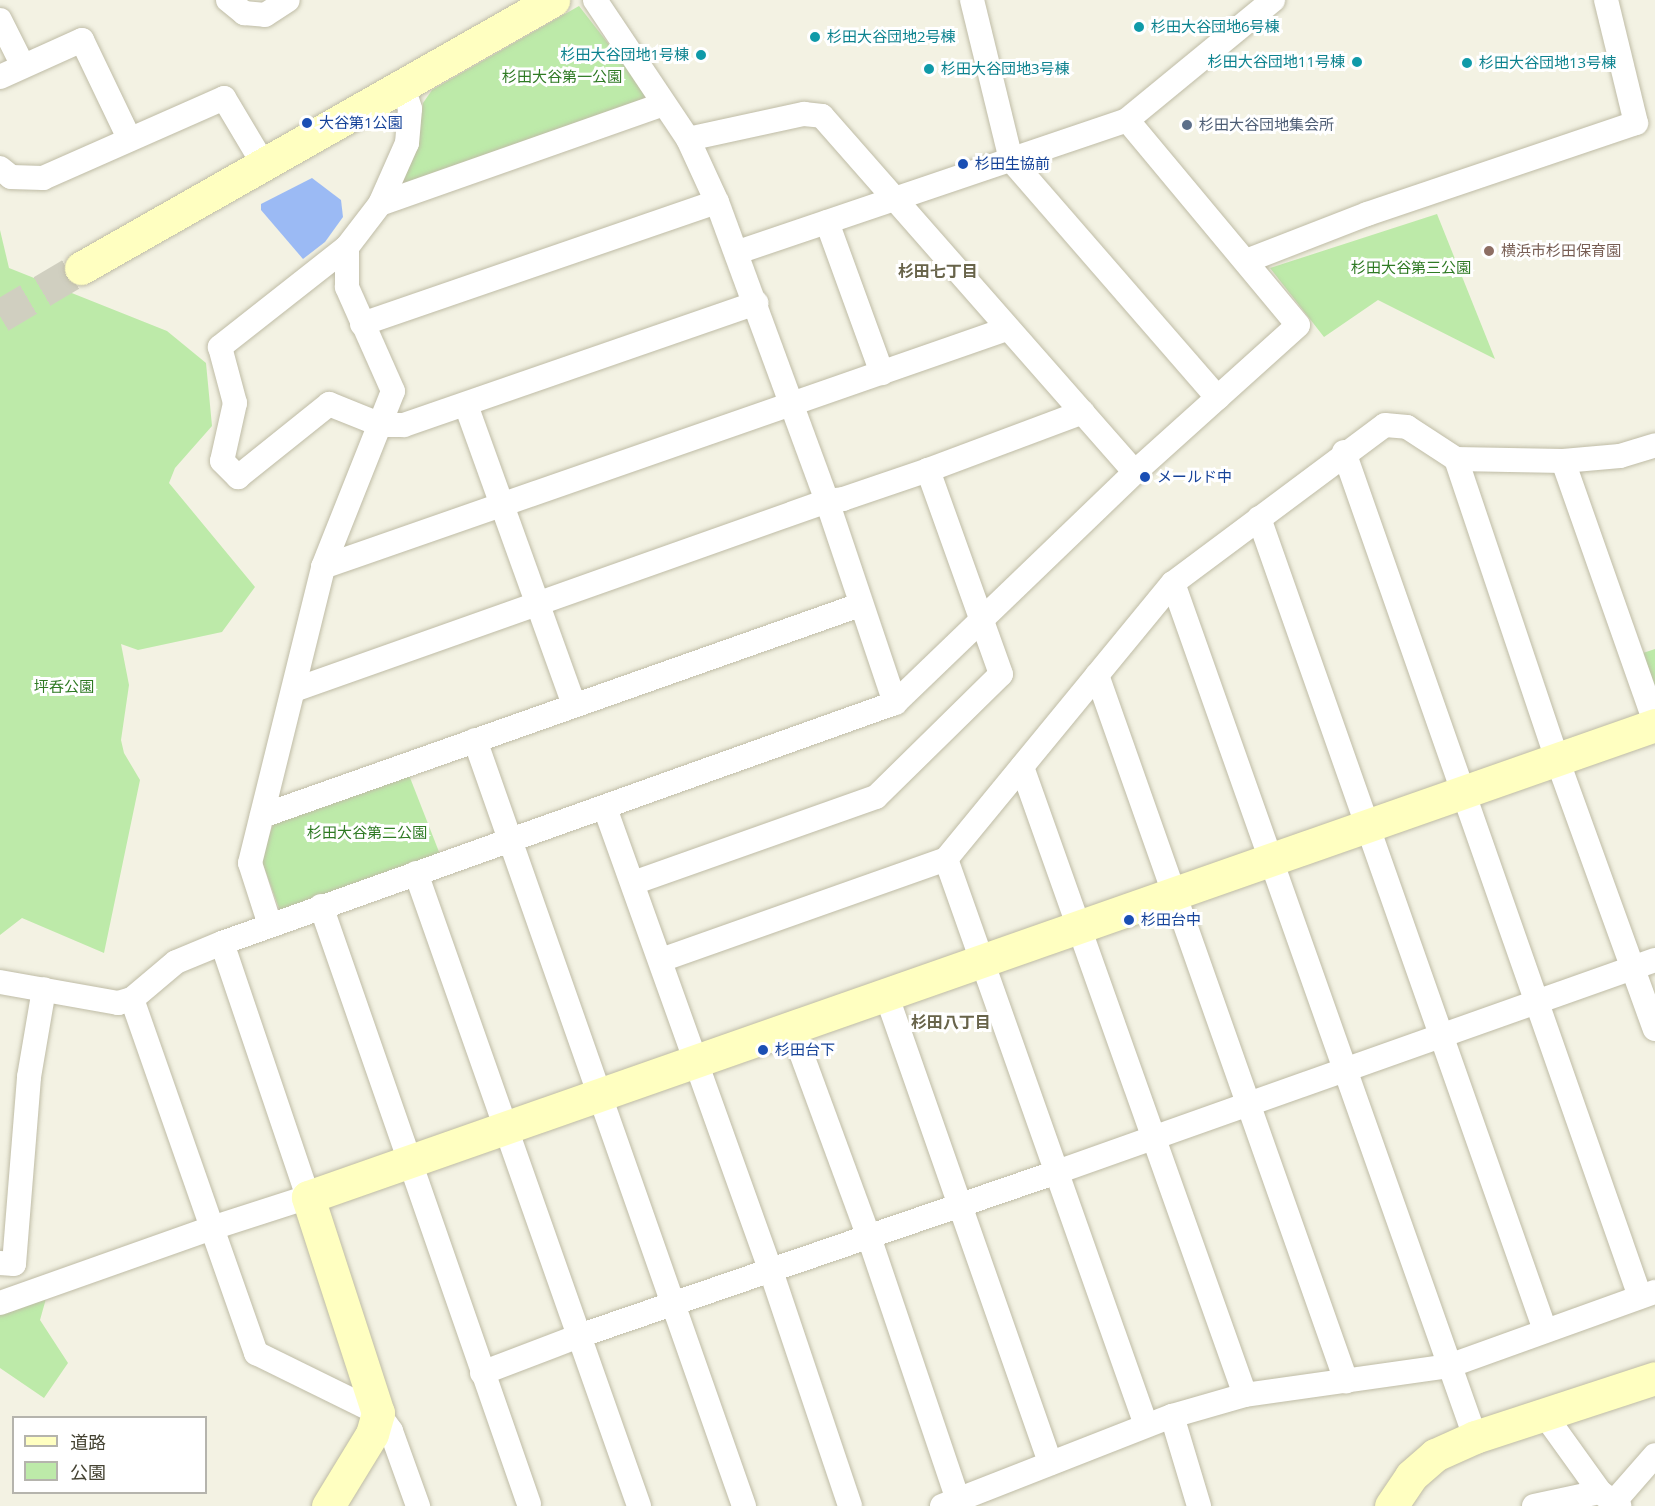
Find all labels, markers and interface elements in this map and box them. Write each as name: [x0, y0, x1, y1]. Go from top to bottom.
place label: 杉田大谷団地6号棟: [1151, 18, 1280, 36]
marker: 杉田大谷団地6号棟: [1132, 20, 1146, 34]
place label: 杉田大谷団地2号棟: [827, 28, 956, 46]
marker: 杉田大谷団地2号棟: [808, 30, 822, 44]
place label: 杉田大谷団地1号棟: [560, 46, 689, 64]
marker: 杉田大谷団地1号棟: [694, 48, 708, 62]
place label: 杉田大谷団地11号棟: [1208, 53, 1345, 71]
place label: 杉田大谷団地13号棟: [1479, 54, 1616, 72]
marker: 杉田大谷団地11号棟: [1350, 55, 1364, 69]
marker: 杉田大谷団地13号棟: [1460, 56, 1474, 70]
place label: 杉田大谷団地3号棟: [941, 60, 1070, 78]
marker: 杉田大谷団地3号棟: [922, 62, 936, 76]
park label: 杉田大谷第一公園: [502, 68, 622, 86]
place label: 大谷第1公園: [319, 114, 403, 132]
marker: 大谷第1公園: [300, 116, 314, 130]
place label: 杉田大谷団地集会所: [1199, 116, 1334, 134]
marker: 杉田大谷団地集会所: [1180, 118, 1194, 132]
place label: 杉田生協前: [975, 155, 1050, 173]
marker: 杉田生協前: [956, 157, 970, 171]
place label: 横浜市杉田保育園: [1501, 242, 1621, 260]
marker: 横浜市杉田保育園: [1482, 244, 1496, 258]
park label: 杉田大谷第三公園: [1351, 259, 1471, 277]
district label: 杉田七丁目: [898, 261, 978, 281]
place label: メールド中: [1157, 468, 1232, 486]
marker: メールド中: [1138, 470, 1152, 484]
park label: 坪呑公園: [34, 678, 94, 696]
park label: 杉田大谷第二公園: [307, 824, 427, 842]
place label: 杉田台中: [1141, 911, 1201, 929]
marker: 杉田台中: [1122, 913, 1136, 927]
district label: 杉田八丁目: [911, 1012, 991, 1032]
place label: 杉田台下: [775, 1041, 835, 1059]
marker: 杉田台下: [756, 1043, 770, 1057]
legend: [12, 1416, 207, 1494]
text: 道路: [70, 1430, 106, 1454]
text: 公園: [70, 1460, 106, 1484]

